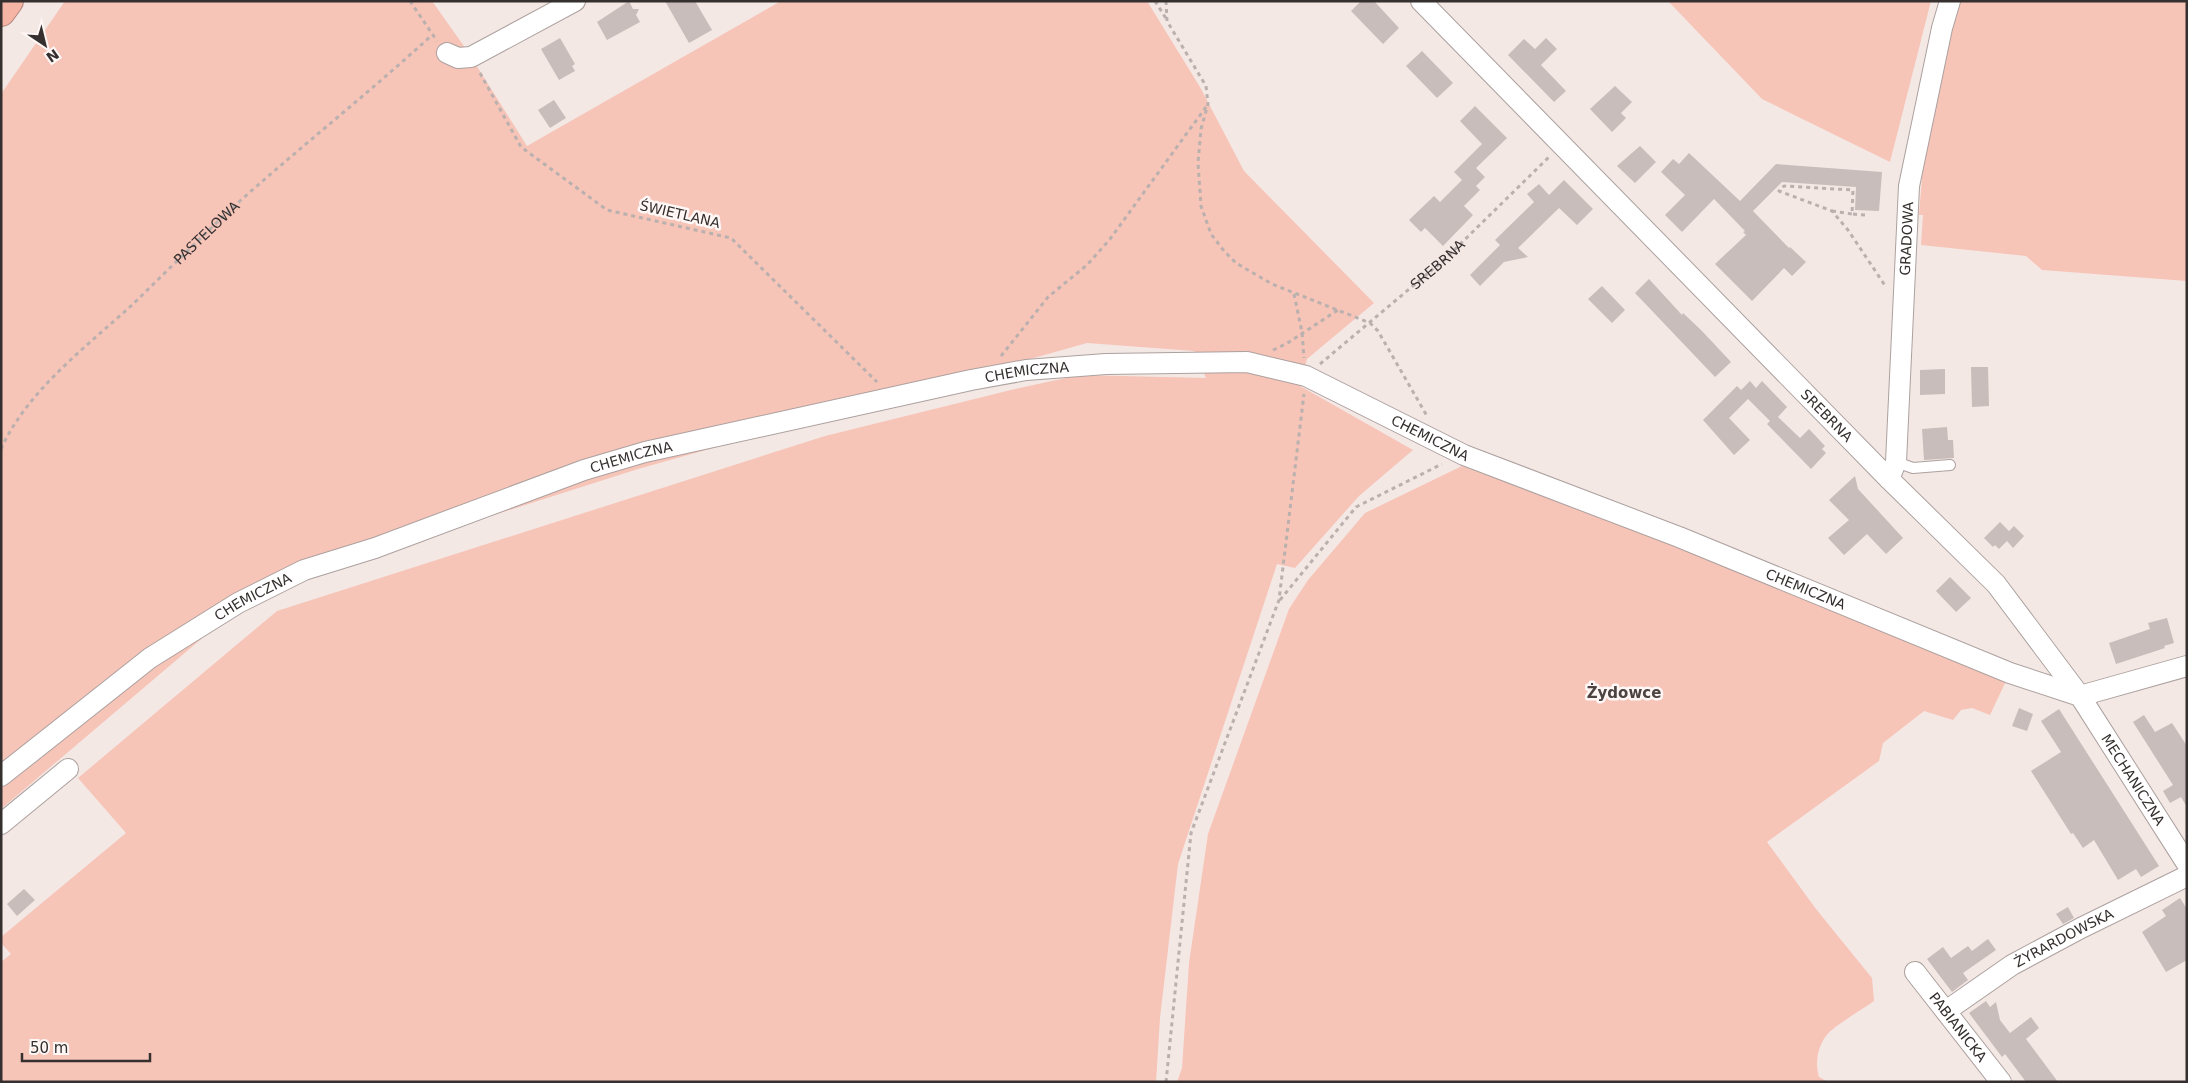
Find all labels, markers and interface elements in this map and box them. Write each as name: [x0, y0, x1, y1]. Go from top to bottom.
north arrow: [20, 20, 70, 70]
text: N: [43, 46, 62, 66]
street label: ŚWIETLANA: [638, 196, 722, 231]
street label: PASTELOWA: [170, 197, 243, 268]
street label: GRADOWA: [1897, 201, 1916, 276]
street label: SREBRNA: [1407, 236, 1468, 293]
street label: CHEMICZNA: [983, 359, 1070, 385]
street label: SREBRNA: [1798, 386, 1856, 445]
street label: CHEMICZNA: [1389, 412, 1472, 464]
street label: CHEMICZNA: [588, 438, 674, 476]
street label: CHEMICZNA: [1763, 566, 1848, 613]
street label: CHEMICZNA: [211, 569, 294, 624]
district label: Żydowce: [1587, 683, 1661, 702]
street label: MECHANICZNA: [2098, 731, 2168, 829]
street label: ŻYRARDOWSKA: [2011, 905, 2116, 970]
street label: PABIANICKA: [1926, 989, 1990, 1065]
scale bar: [22, 1030, 150, 1062]
text: 50 m: [30, 1039, 68, 1057]

